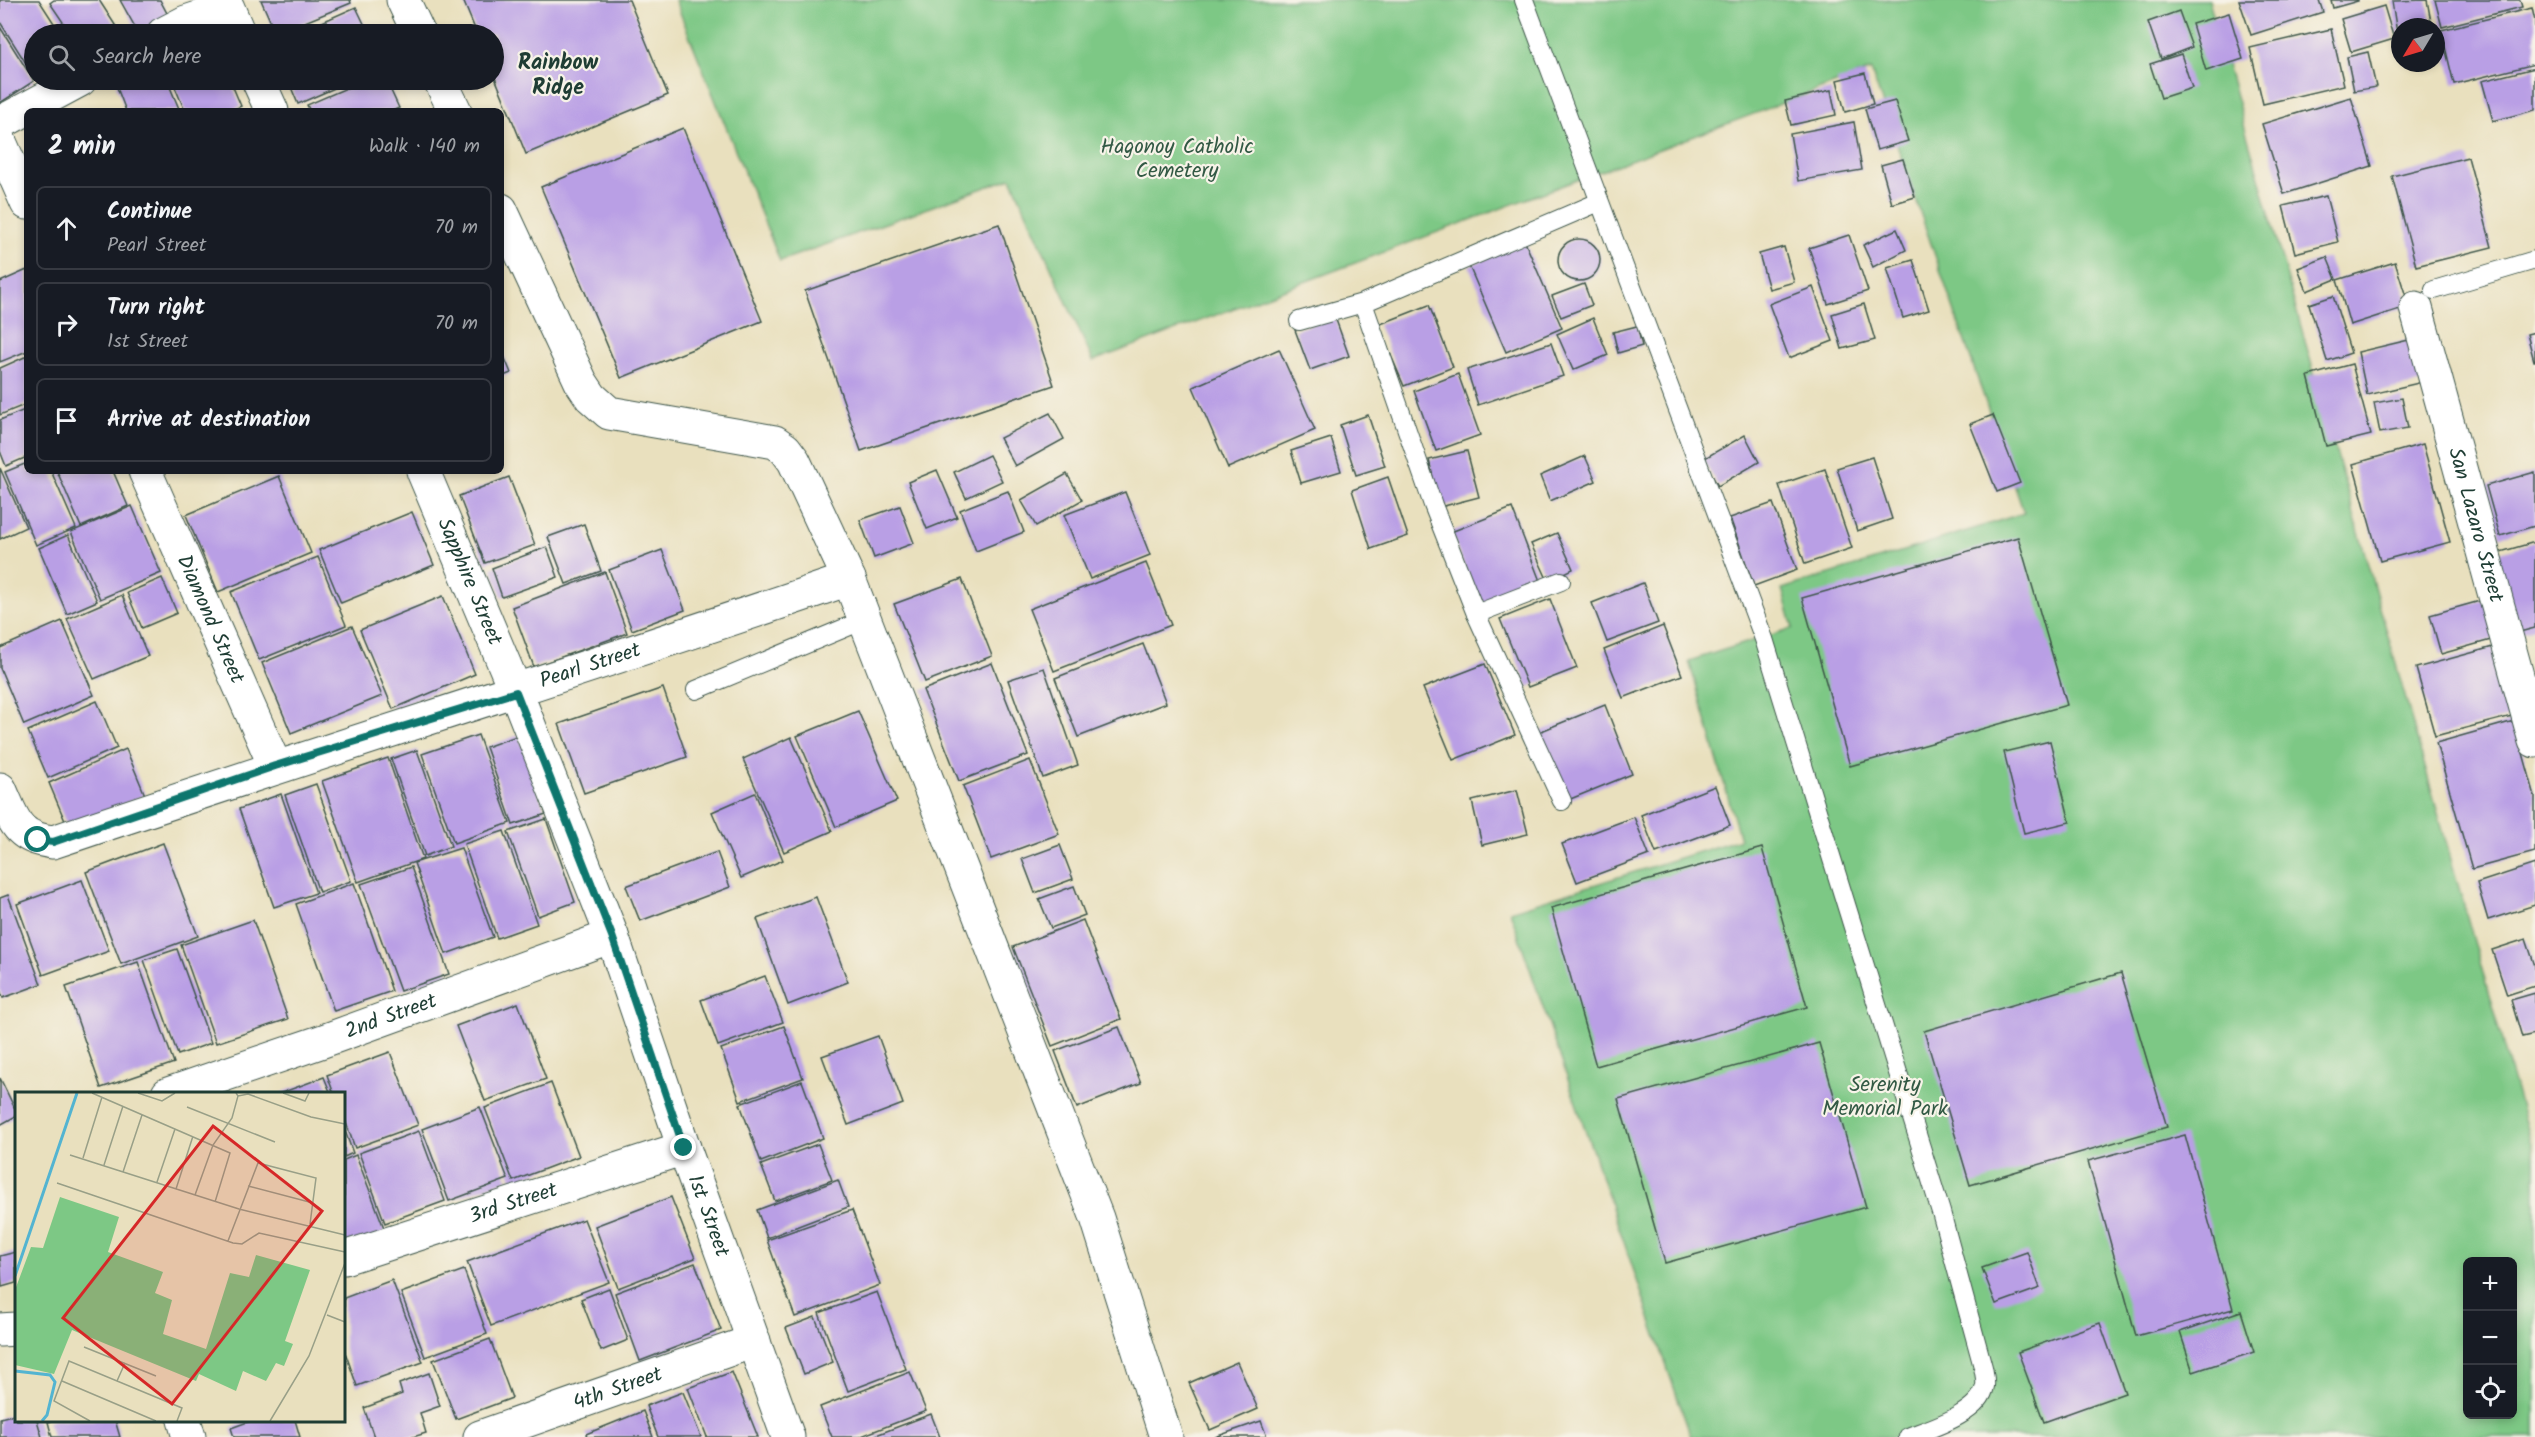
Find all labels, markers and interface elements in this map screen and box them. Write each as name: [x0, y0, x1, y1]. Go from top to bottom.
north arrow: [2391, 18, 2445, 72]
search box: [24, 24, 504, 90]
text: Search here: [93, 40, 201, 75]
icon: search: [45, 41, 78, 74]
district label: Rainbow Ridge: [518, 46, 599, 106]
text: 2 min: [48, 126, 116, 168]
text: Walk · 140 m: [369, 131, 480, 163]
park label: Hagonoy Catholic Cemetery: [1100, 131, 1254, 188]
text: Continue: [107, 195, 192, 230]
icon: ahead: [50, 212, 83, 245]
text: 70 m: [435, 212, 478, 244]
text: Pearl Street: [107, 230, 207, 262]
text: Turn right: [107, 291, 205, 326]
icon: right: [50, 308, 83, 341]
text: 70 m: [435, 308, 478, 340]
text: 1st Street: [107, 326, 188, 358]
text: Arrive at destination: [107, 403, 310, 438]
icon: arrive: [50, 404, 83, 437]
street label: San Lazaro Street: [2439, 444, 2513, 607]
street label: Sapphire Street: [428, 513, 511, 651]
street label: Diamond Street: [167, 549, 254, 690]
street label: Pearl Street: [535, 633, 646, 698]
route start: [24, 826, 50, 852]
street label: 2nd Street: [340, 984, 442, 1048]
park label: Serenity Memorial Park: [1822, 1069, 1948, 1126]
inset map: [15, 1092, 345, 1422]
route end: [670, 1134, 696, 1160]
street label: 1st Street: [678, 1170, 739, 1262]
street label: 3rd Street: [465, 1173, 563, 1233]
map controls: [2463, 1257, 2517, 1419]
button: +: [2463, 1257, 2517, 1311]
button: −: [2463, 1311, 2517, 1365]
street label: 4th Street: [569, 1358, 668, 1420]
button: locate: [2463, 1365, 2517, 1419]

